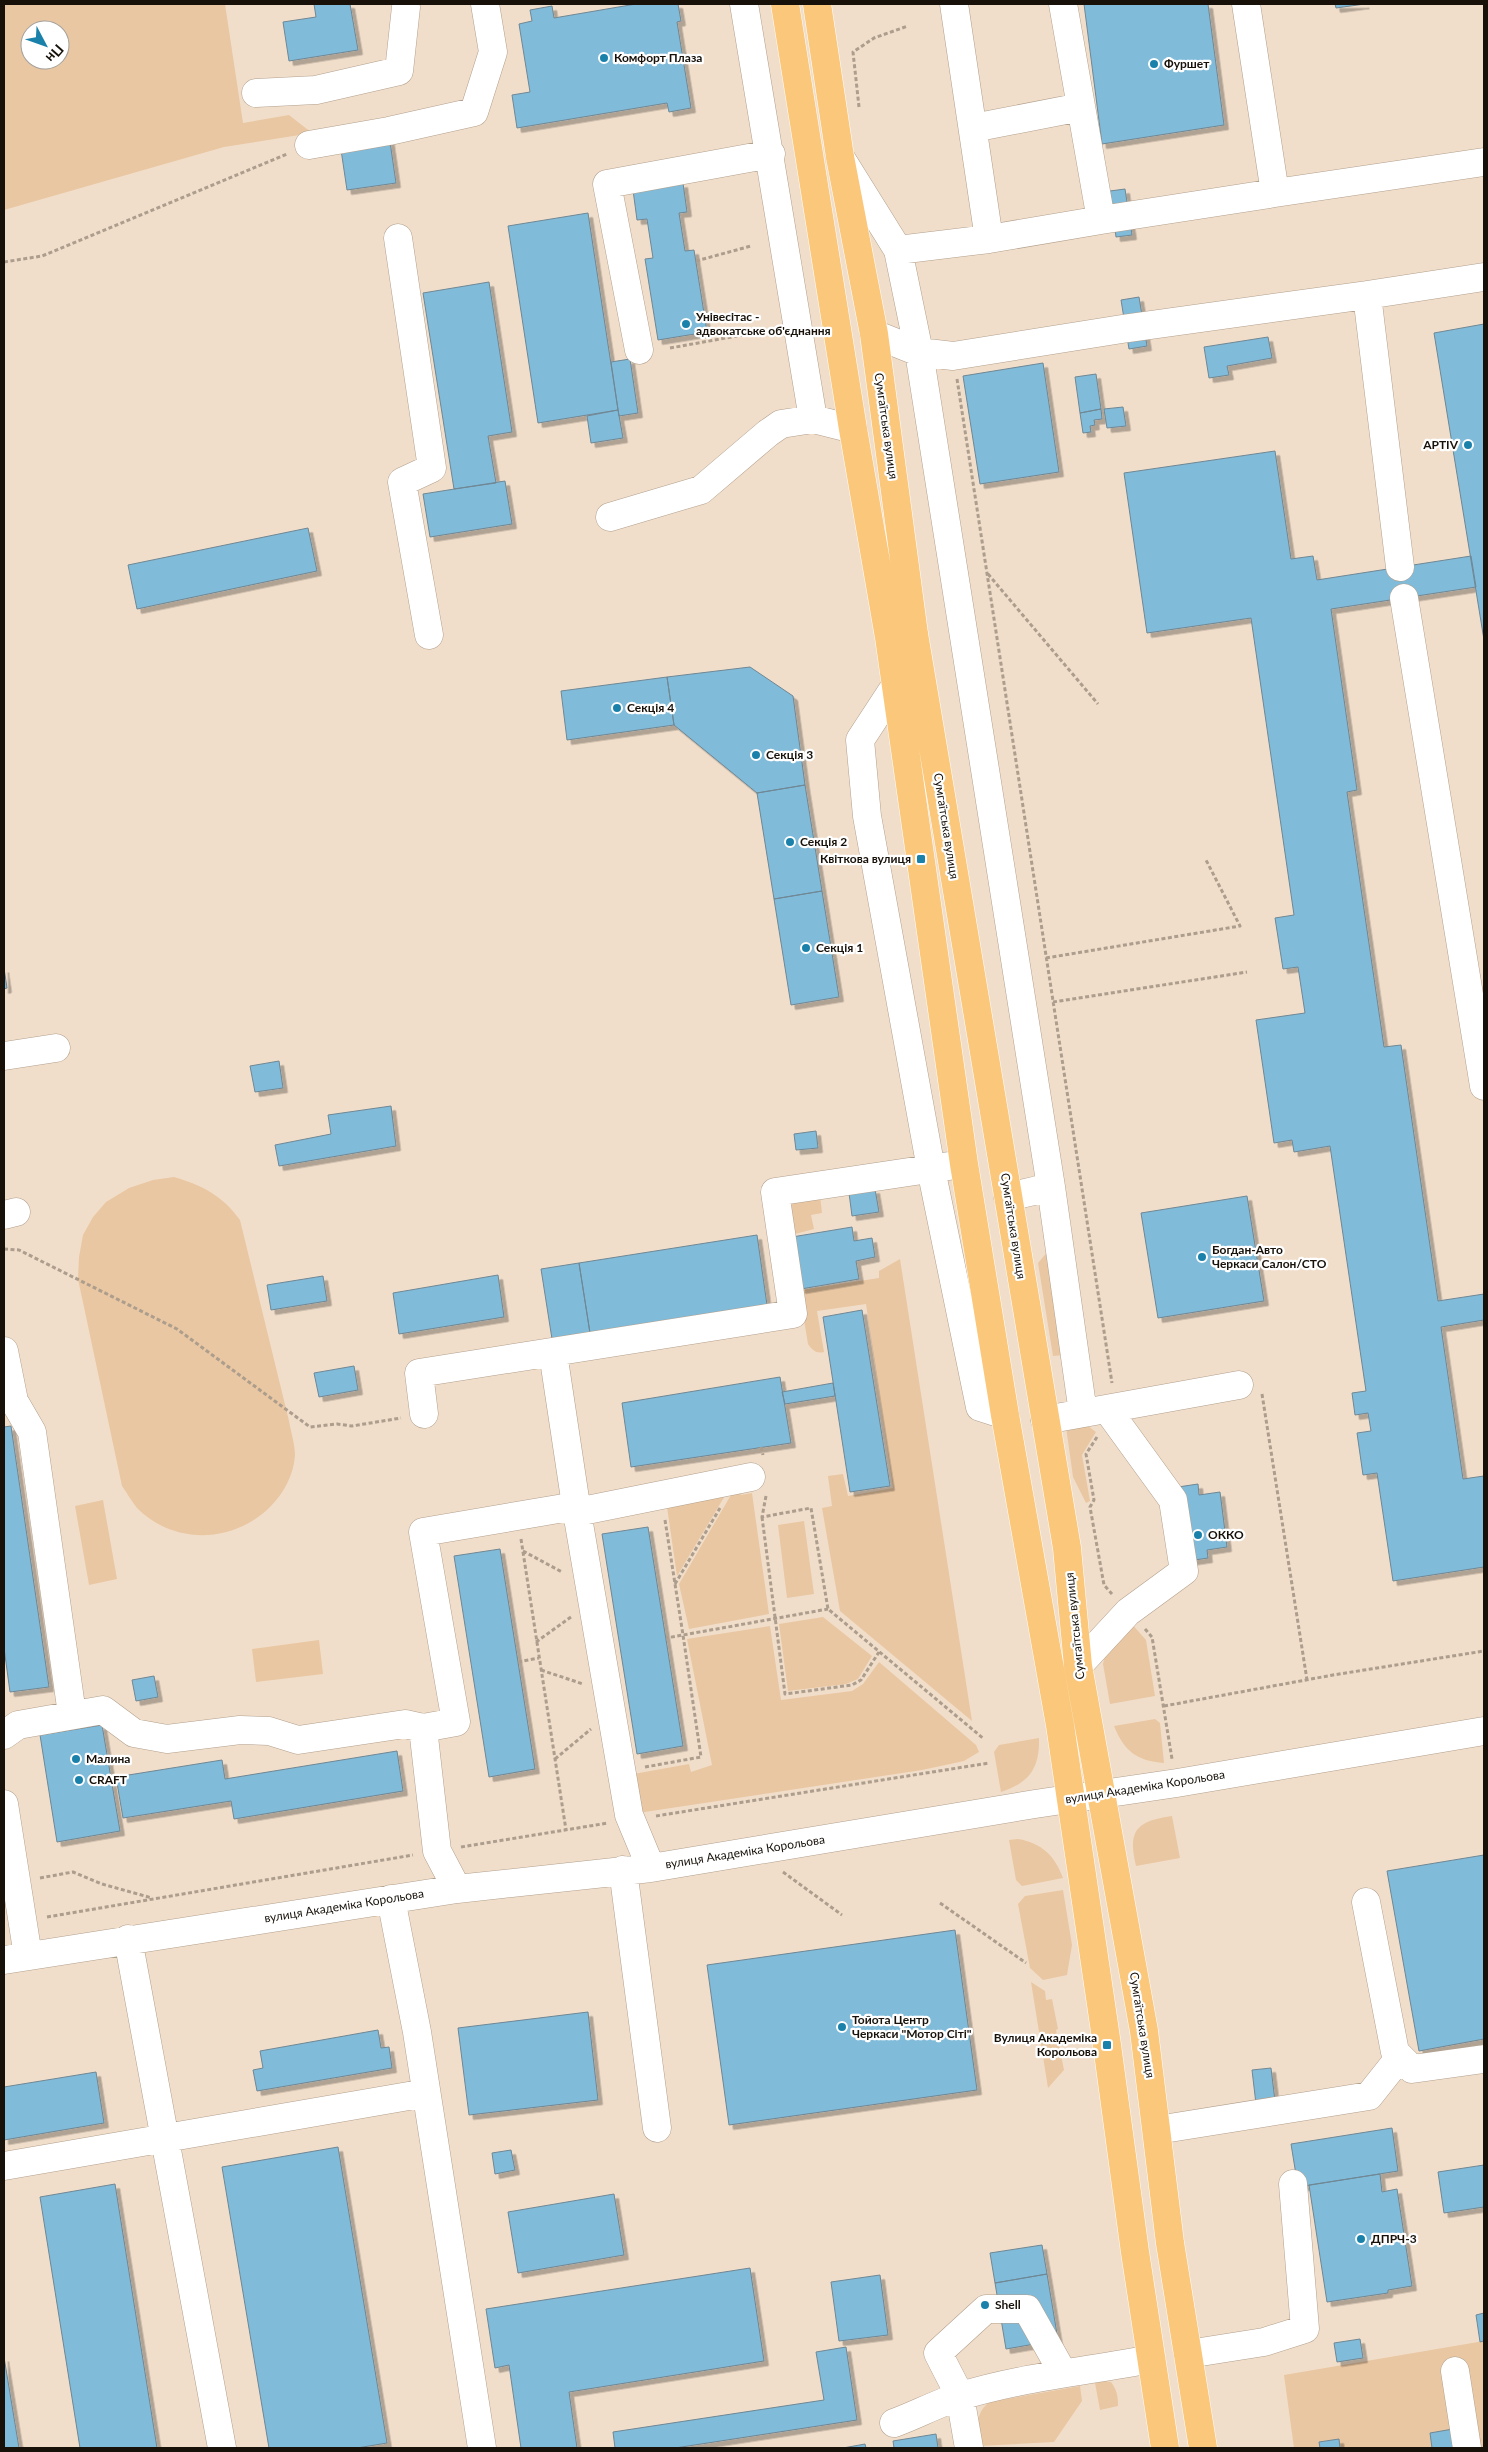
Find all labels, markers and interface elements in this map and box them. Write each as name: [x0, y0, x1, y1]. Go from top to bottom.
north arrow: [20, 20, 70, 70]
text: Пн: [43, 41, 68, 66]
place label: Комфорт Плаза: [614, 50, 702, 65]
marker: Комфорт Плаза: [598, 52, 610, 64]
place label: Фуршет: [1164, 56, 1210, 71]
marker: Фуршет: [1148, 58, 1160, 70]
place label: Унівесітас - адвокатське об'єднання: [695, 309, 831, 338]
marker: Унівесітас - адвокатське об'єднання: [680, 318, 692, 330]
street label: Сумгаїтська вулиця: [872, 372, 901, 480]
place label: APTIV: [1422, 437, 1459, 452]
marker: APTIV: [1462, 439, 1474, 451]
place label: Секція 4: [627, 700, 674, 715]
marker: Секція 4: [611, 702, 623, 714]
place label: Секція 3: [766, 747, 813, 762]
marker: Секція 3: [750, 749, 762, 761]
street label: Сумгаїтська вулиця: [931, 772, 962, 880]
place label: Секція 2: [800, 834, 847, 849]
marker: Секція 2: [784, 836, 796, 848]
place label: Квіткова вулиця: [820, 851, 911, 866]
marker: Квіткова вулиця: [915, 853, 927, 865]
place label: Секція 1: [816, 940, 863, 955]
marker: Секція 1: [800, 942, 812, 954]
street label: Сумгаїтська вулиця: [998, 1172, 1029, 1280]
place label: Богдан-Авто Черкаси Салон/СТО: [1212, 1242, 1327, 1271]
marker: Богдан-Авто Черкаси Салон/СТО: [1196, 1251, 1208, 1263]
place label: ОККО: [1208, 1527, 1244, 1542]
marker: ОККО: [1192, 1529, 1204, 1541]
street label: Сумгаїтська вулиця: [1061, 1572, 1088, 1680]
place label: Малина: [86, 1751, 130, 1766]
marker: Малина: [70, 1753, 82, 1765]
street label: вулиця Академіка Корольова: [1064, 1766, 1226, 1807]
place label: CRAFT: [89, 1772, 128, 1787]
marker: CRAFT: [73, 1774, 85, 1786]
street label: вулиця Академіка Корольова: [664, 1831, 826, 1872]
street label: вулиця Академіка Корольова: [263, 1885, 425, 1926]
street label: Сумгаїтська вулиця: [1127, 1971, 1158, 2079]
place label: Тойота Центр Черкаси "Мотор Сіті": [852, 2012, 972, 2041]
marker: Тойота Центр Черкаси "Мотор Сіті": [836, 2021, 848, 2033]
place label: Вулиця Академіка Корольова: [994, 2030, 1097, 2059]
marker: Вулиця Академіка Корольова: [1101, 2039, 1113, 2051]
place label: ДПРЧ-3: [1371, 2231, 1417, 2246]
marker: ДПРЧ-3: [1355, 2233, 1367, 2245]
place label: Shell: [995, 2297, 1021, 2312]
marker: Shell: [979, 2299, 991, 2311]

